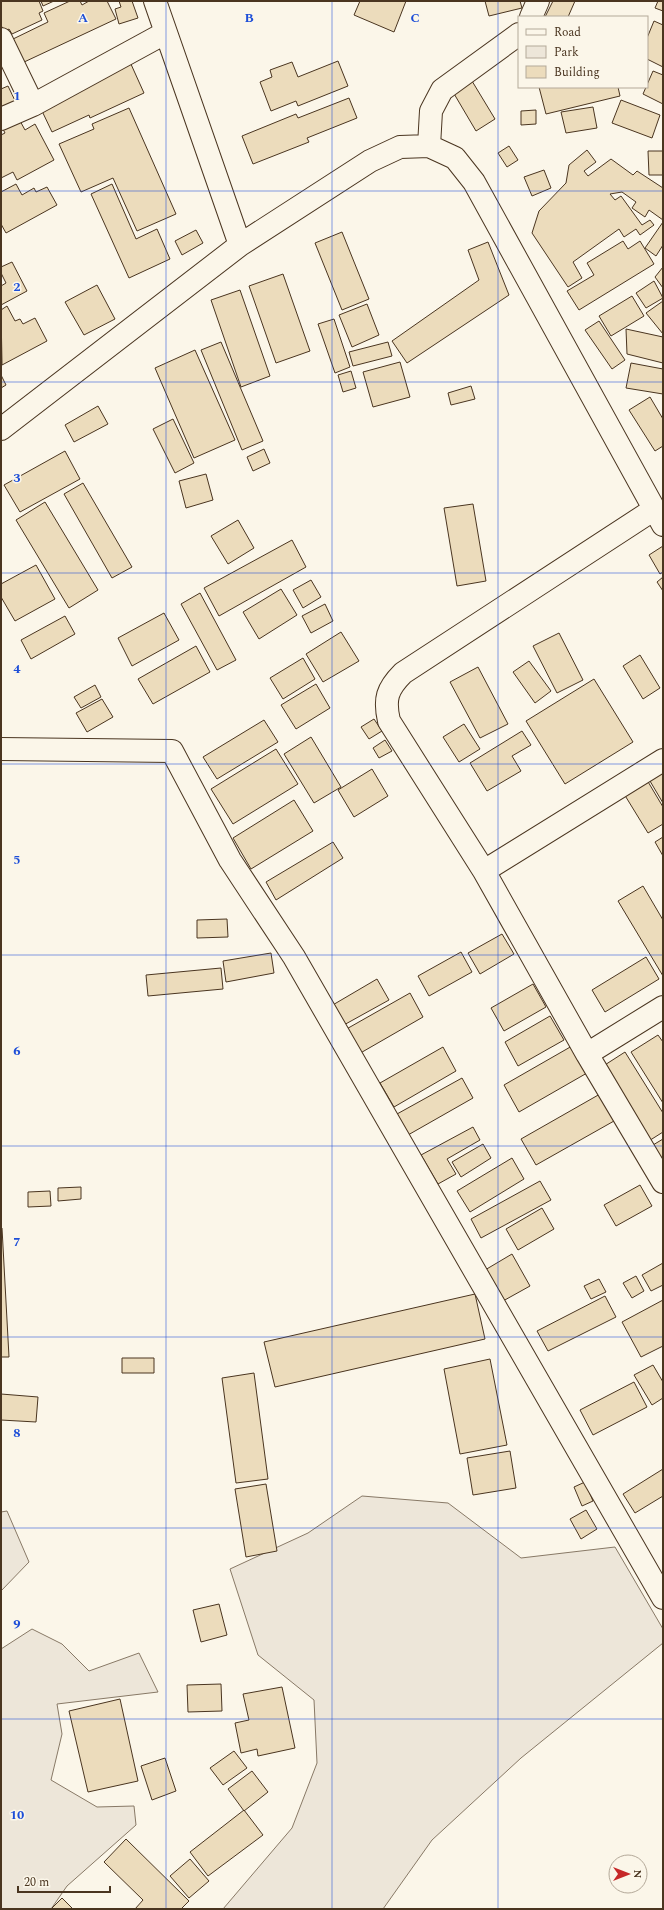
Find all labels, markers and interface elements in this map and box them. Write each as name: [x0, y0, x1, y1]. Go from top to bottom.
text: A: [78, 8, 88, 28]
text: B: [244, 8, 254, 28]
text: C: [410, 8, 420, 28]
legend: [518, 16, 648, 88]
text: Road: [554, 23, 581, 42]
text: Park: [554, 43, 579, 62]
text: Building: [554, 63, 600, 82]
text: 1: [13, 86, 21, 106]
text: 2: [13, 277, 21, 297]
text: 3: [13, 468, 21, 488]
text: 4: [13, 659, 21, 679]
text: 5: [13, 850, 21, 870]
text: 6: [13, 1041, 21, 1061]
text: 7: [13, 1232, 21, 1252]
text: 8: [13, 1423, 21, 1443]
text: 9: [13, 1614, 21, 1634]
text: 10: [10, 1805, 24, 1825]
north arrow: [608, 1854, 648, 1894]
scale bar: [18, 1868, 110, 1894]
text: N: [629, 1870, 646, 1879]
text: 20 m: [24, 1873, 49, 1892]

